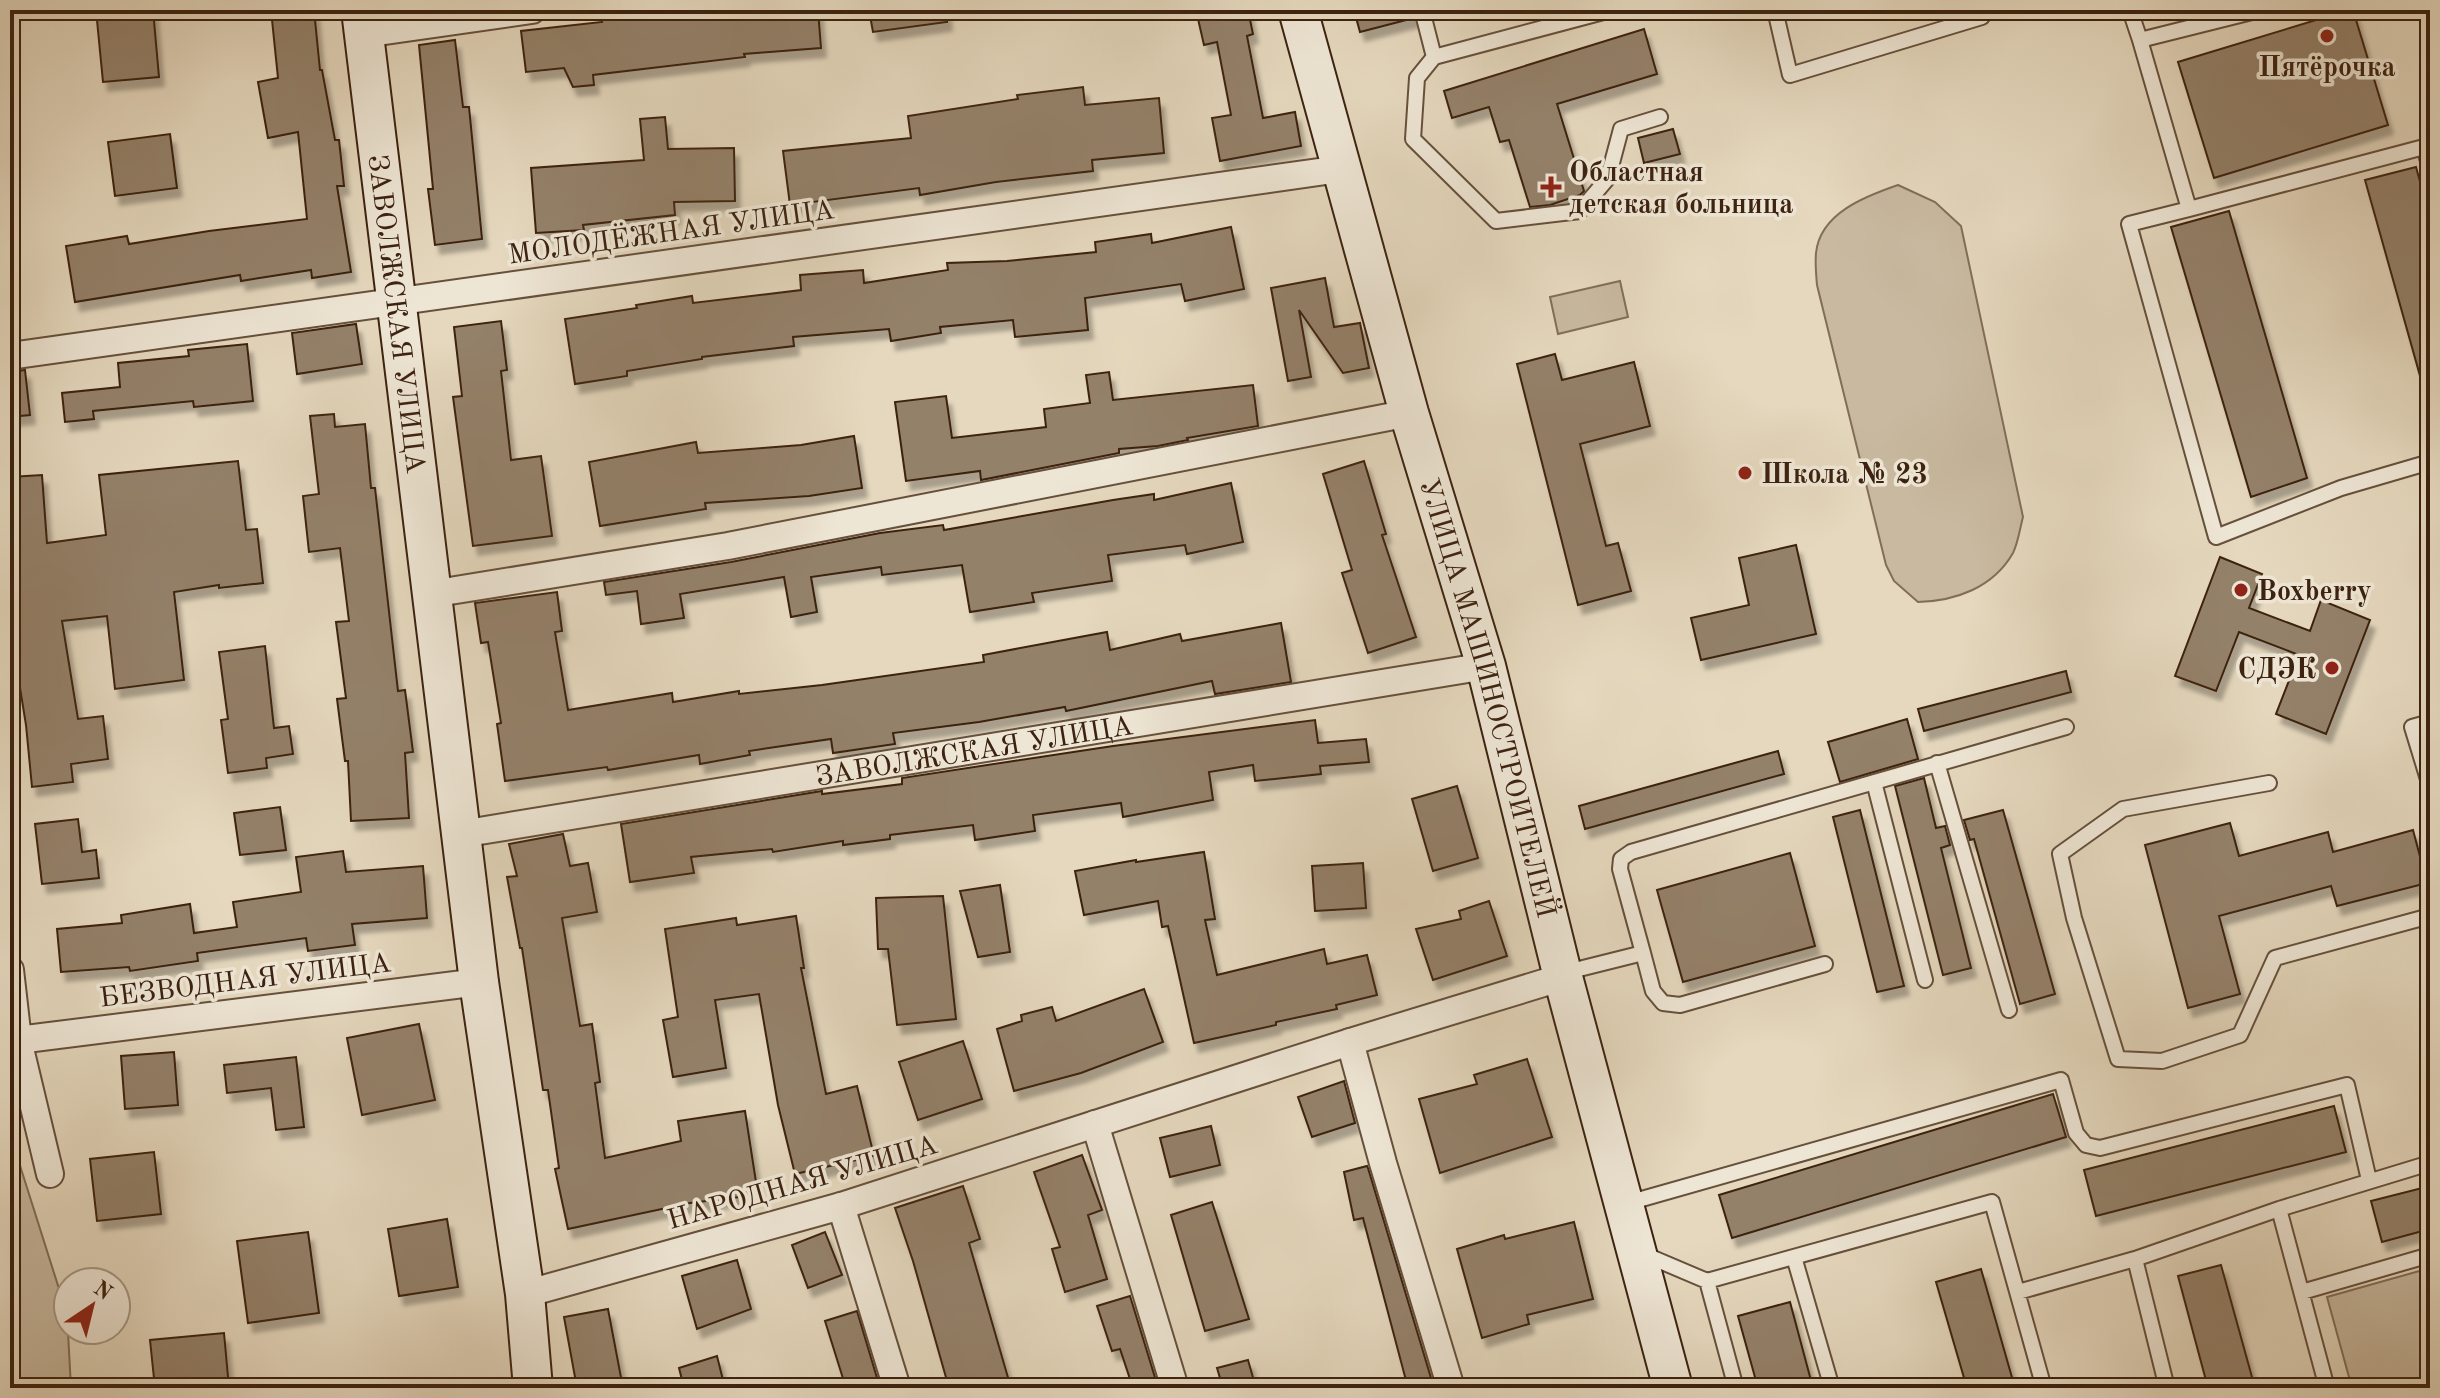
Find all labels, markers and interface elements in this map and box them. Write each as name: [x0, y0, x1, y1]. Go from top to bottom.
marker: Пятёрочка: [2318, 27, 2336, 45]
place label: Пятёрочка: [2258, 55, 2396, 83]
street label: ЗАВОЛЖСКАЯ УЛИЦА: [362, 153, 428, 475]
place label: Областная детская больница: [1569, 159, 1793, 220]
marker: Областная детская больница: [1540, 176, 1562, 198]
street label: МОЛОДЁЖНАЯ УЛИЦА: [506, 193, 836, 271]
place label: Школа № 23: [1761, 461, 1928, 490]
marker: Школа № 23: [1736, 464, 1754, 482]
street label: УЛИЦА МАШИНОСТРОИТЕЛЕЙ: [1413, 476, 1565, 921]
place label: Boxberry: [2257, 579, 2372, 607]
marker: Boxberry: [2232, 581, 2250, 599]
place label: СДЭК: [2237, 656, 2316, 685]
marker: СДЭК: [2323, 659, 2341, 677]
street label: ЗАВОЛЖСКАЯ УЛИЦА: [814, 713, 1135, 793]
street label: БЕЗВОДНАЯ УЛИЦА: [98, 950, 393, 1014]
street label: НАРОДНАЯ УЛИЦА: [664, 1132, 941, 1236]
north arrow: [52, 1266, 132, 1346]
text: N: [89, 1277, 116, 1305]

